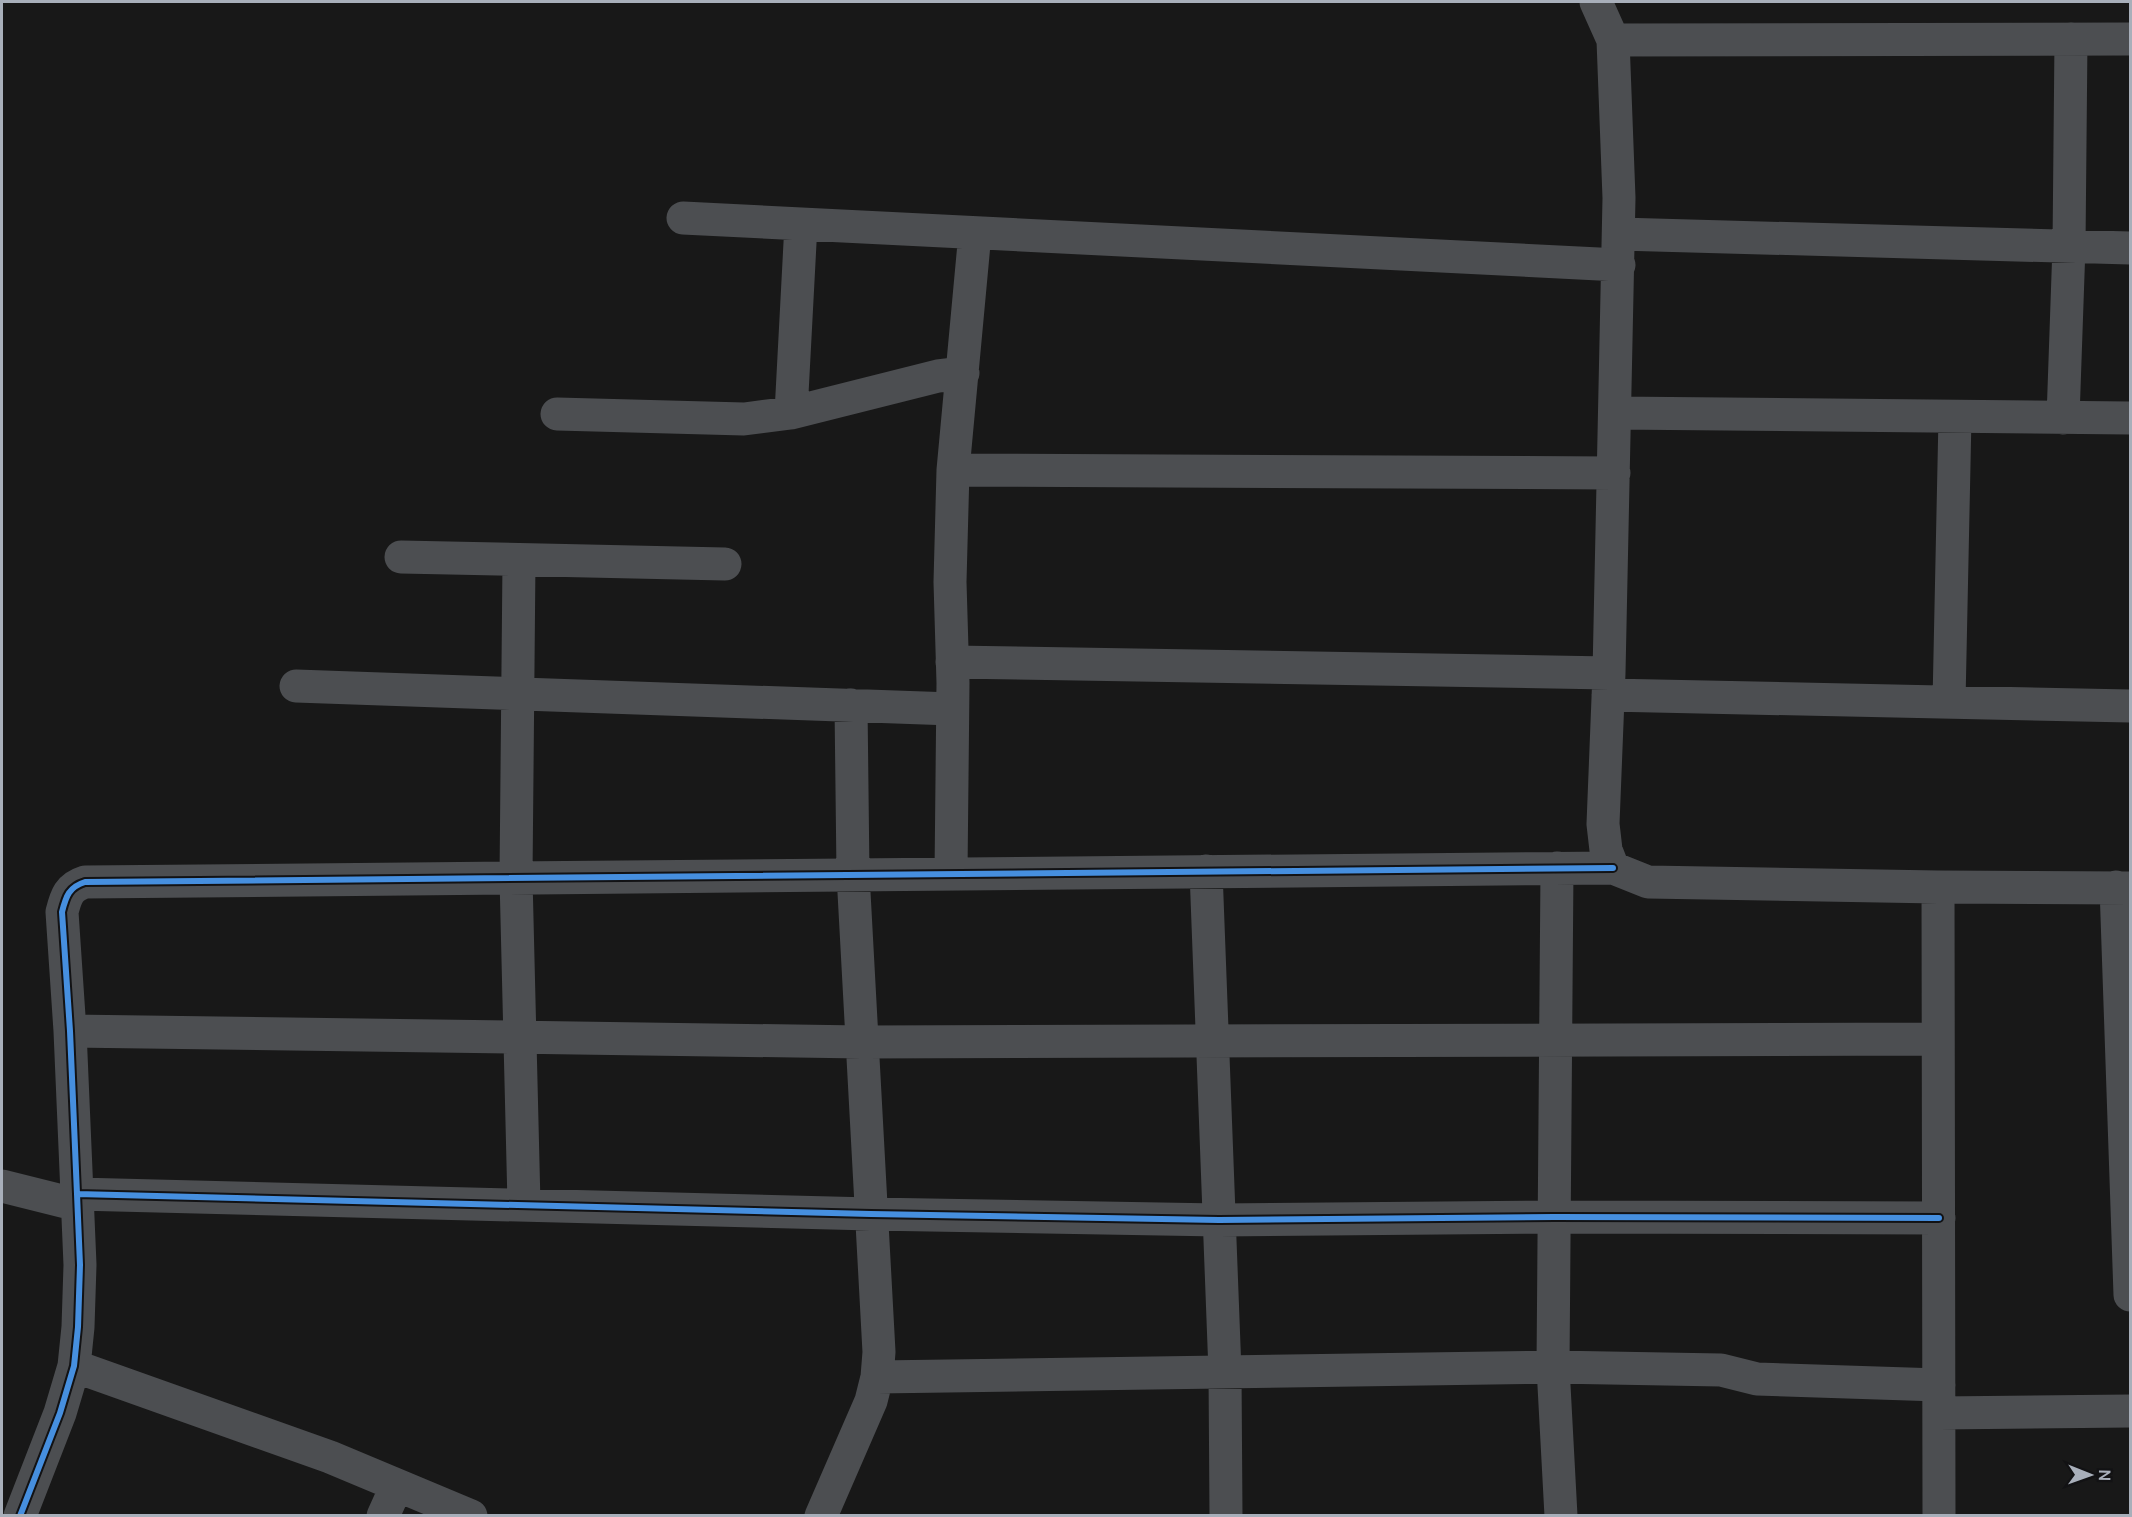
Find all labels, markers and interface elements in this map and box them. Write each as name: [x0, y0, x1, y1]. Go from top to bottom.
north arrow: [2060, 1445, 2120, 1505]
text: N: [2094, 1469, 2116, 1481]

